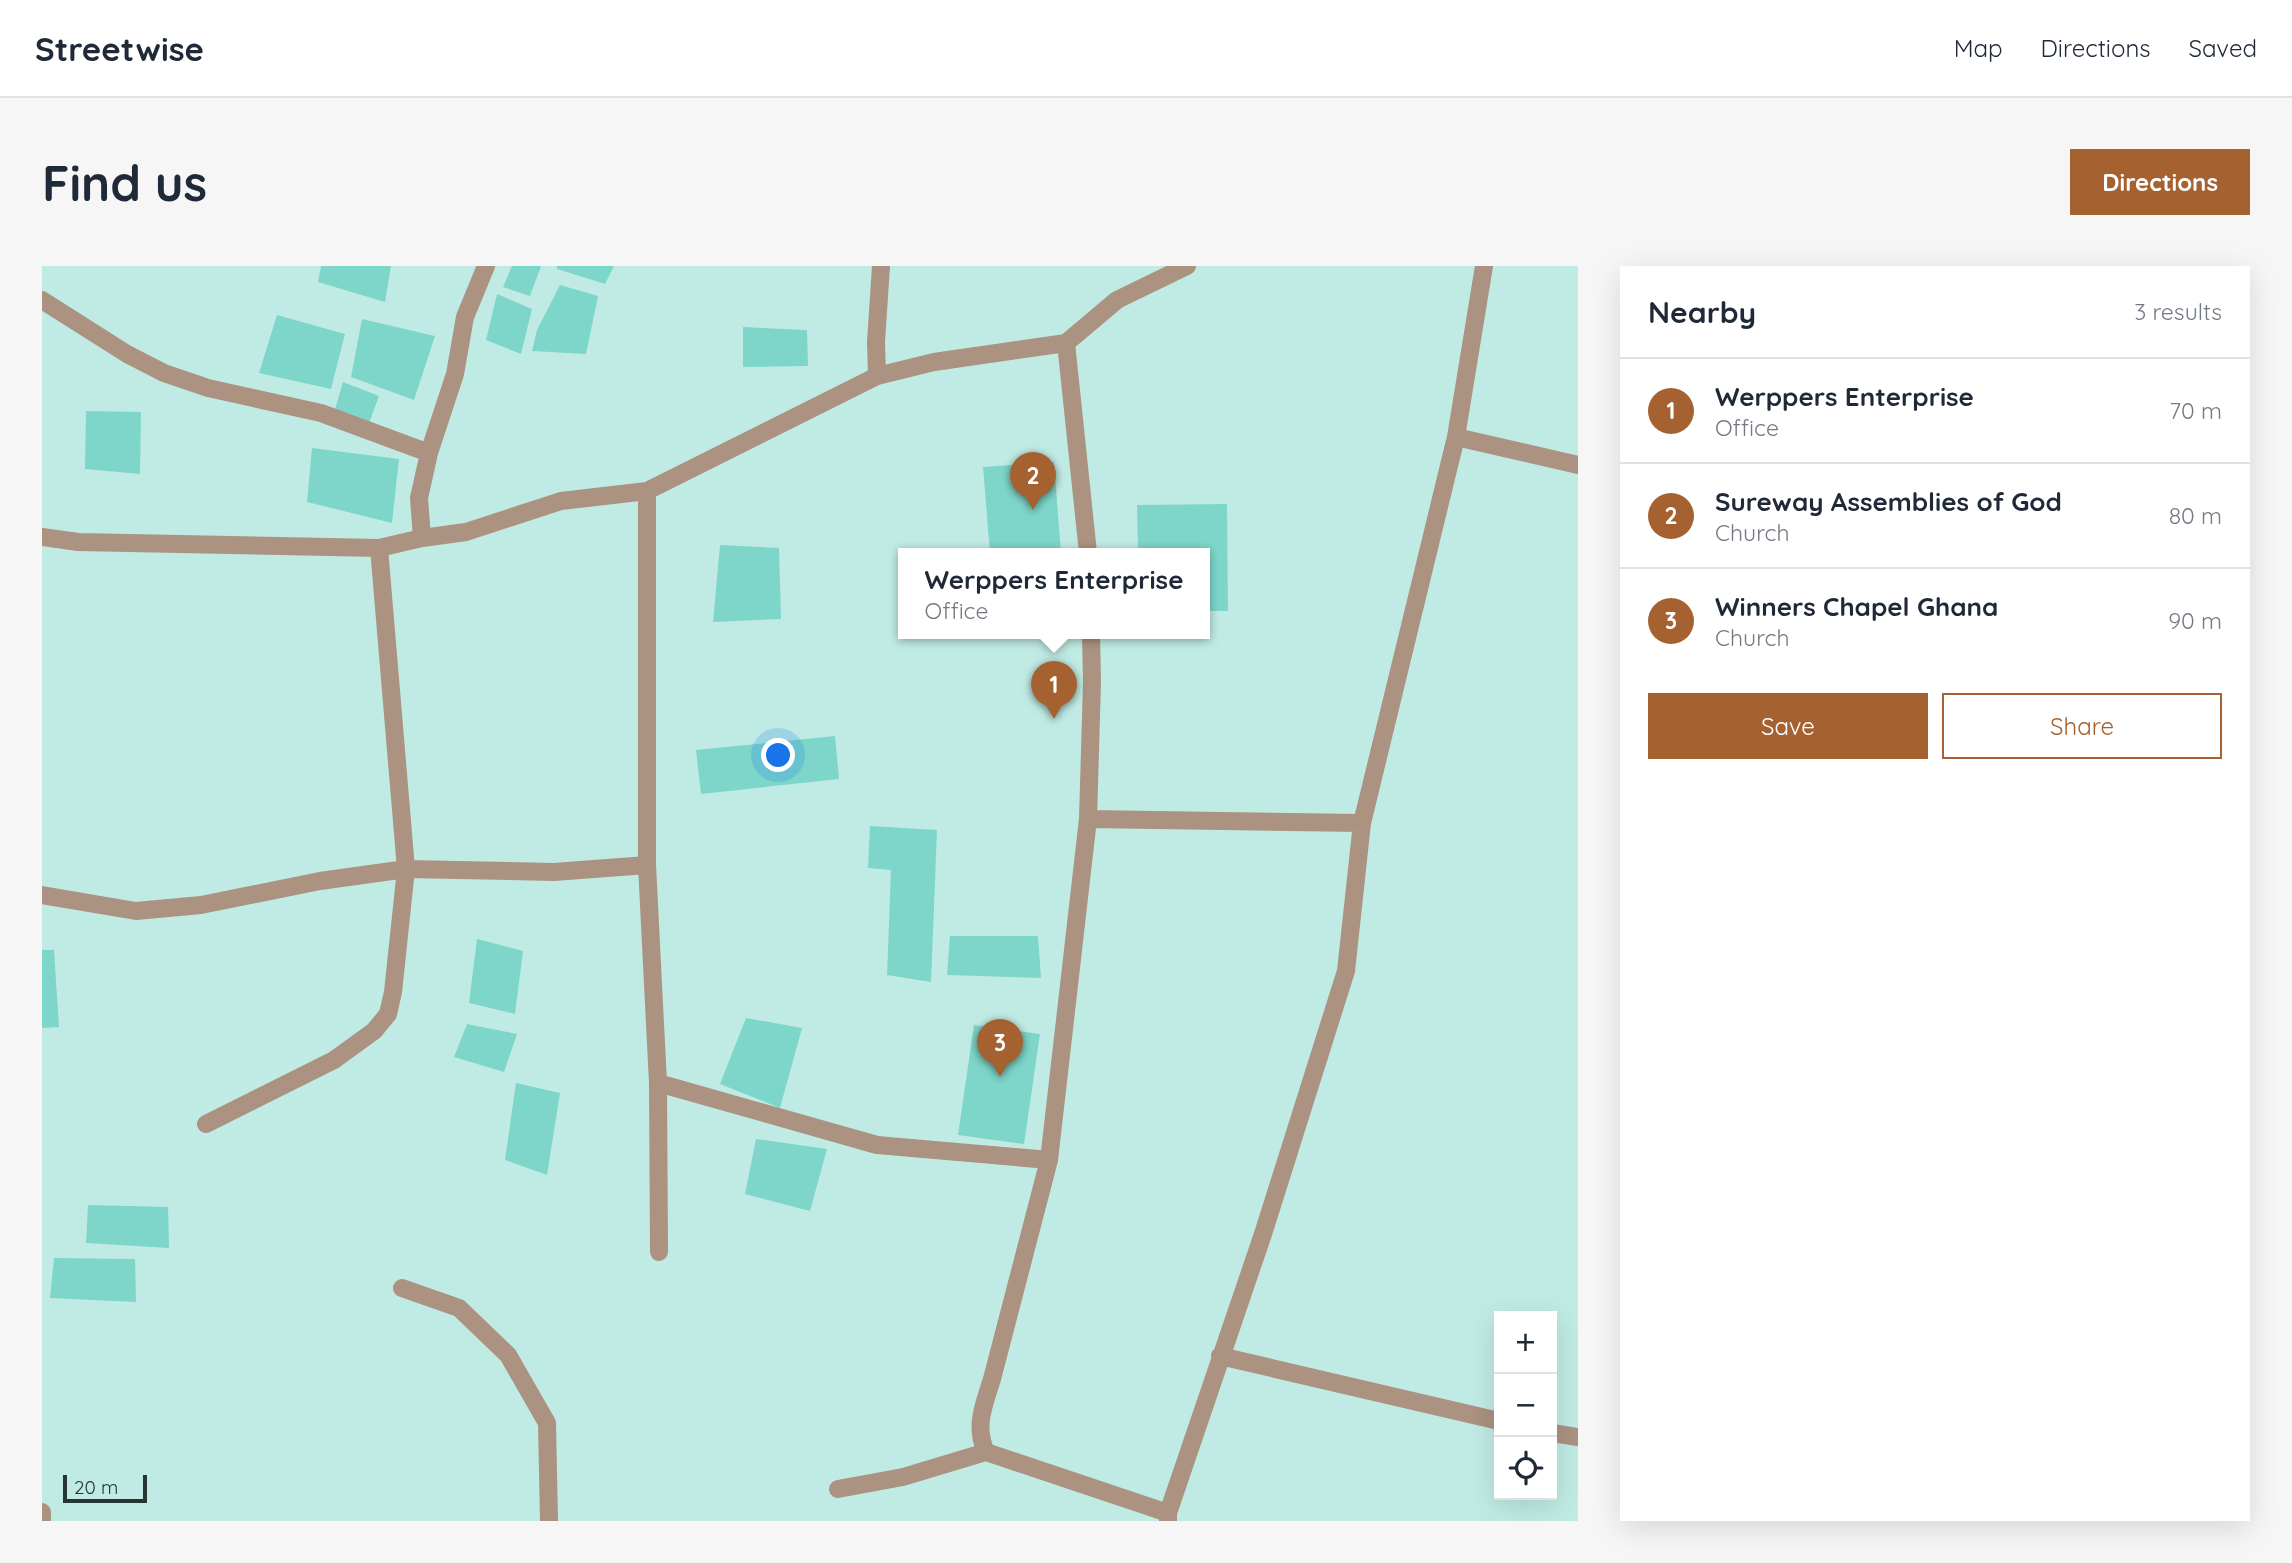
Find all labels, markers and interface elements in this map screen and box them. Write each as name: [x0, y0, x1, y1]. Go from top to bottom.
text: Streetwise: [35, 28, 204, 69]
text: Map: [1954, 33, 2003, 63]
text: Directions: [2041, 33, 2151, 63]
text: Saved: [2189, 33, 2257, 63]
button: Directions: [2070, 149, 2250, 215]
text: Find us: [42, 152, 207, 213]
text: Nearby: [1648, 293, 1756, 331]
text: 3 results: [2134, 297, 2222, 326]
text: Werppers Enterprise: [1715, 380, 1974, 413]
text: 1: [1667, 396, 1675, 425]
text: 70 m: [2169, 396, 2222, 425]
text: Office: [1715, 413, 1779, 442]
pin: 2: [1010, 452, 1056, 510]
text: Sureway Assemblies of God: [1715, 485, 2062, 518]
text: 2: [1664, 501, 1678, 530]
text: 80 m: [2169, 501, 2222, 530]
text: Church: [1715, 518, 1790, 547]
popup: [898, 548, 1210, 639]
text: Werppers Enterprise: [925, 563, 1183, 596]
text: Winners Chapel Ghana: [1715, 590, 1998, 623]
text: Office: [925, 596, 989, 625]
text: 3: [1665, 606, 1677, 635]
text: 90 m: [2168, 606, 2222, 635]
text: Church: [1715, 623, 1790, 652]
pin: 1: [1031, 661, 1077, 719]
button: Save: [1648, 693, 1928, 759]
button: Share: [1942, 693, 2222, 759]
your location: [761, 738, 795, 772]
pin: 3: [977, 1019, 1023, 1077]
map controls: [1494, 1311, 1557, 1500]
button: +: [1494, 1311, 1557, 1374]
button: −: [1494, 1374, 1557, 1437]
button: locate: [1494, 1437, 1557, 1500]
scale bar: [63, 1472, 147, 1504]
text: 20 m: [74, 1475, 118, 1499]

